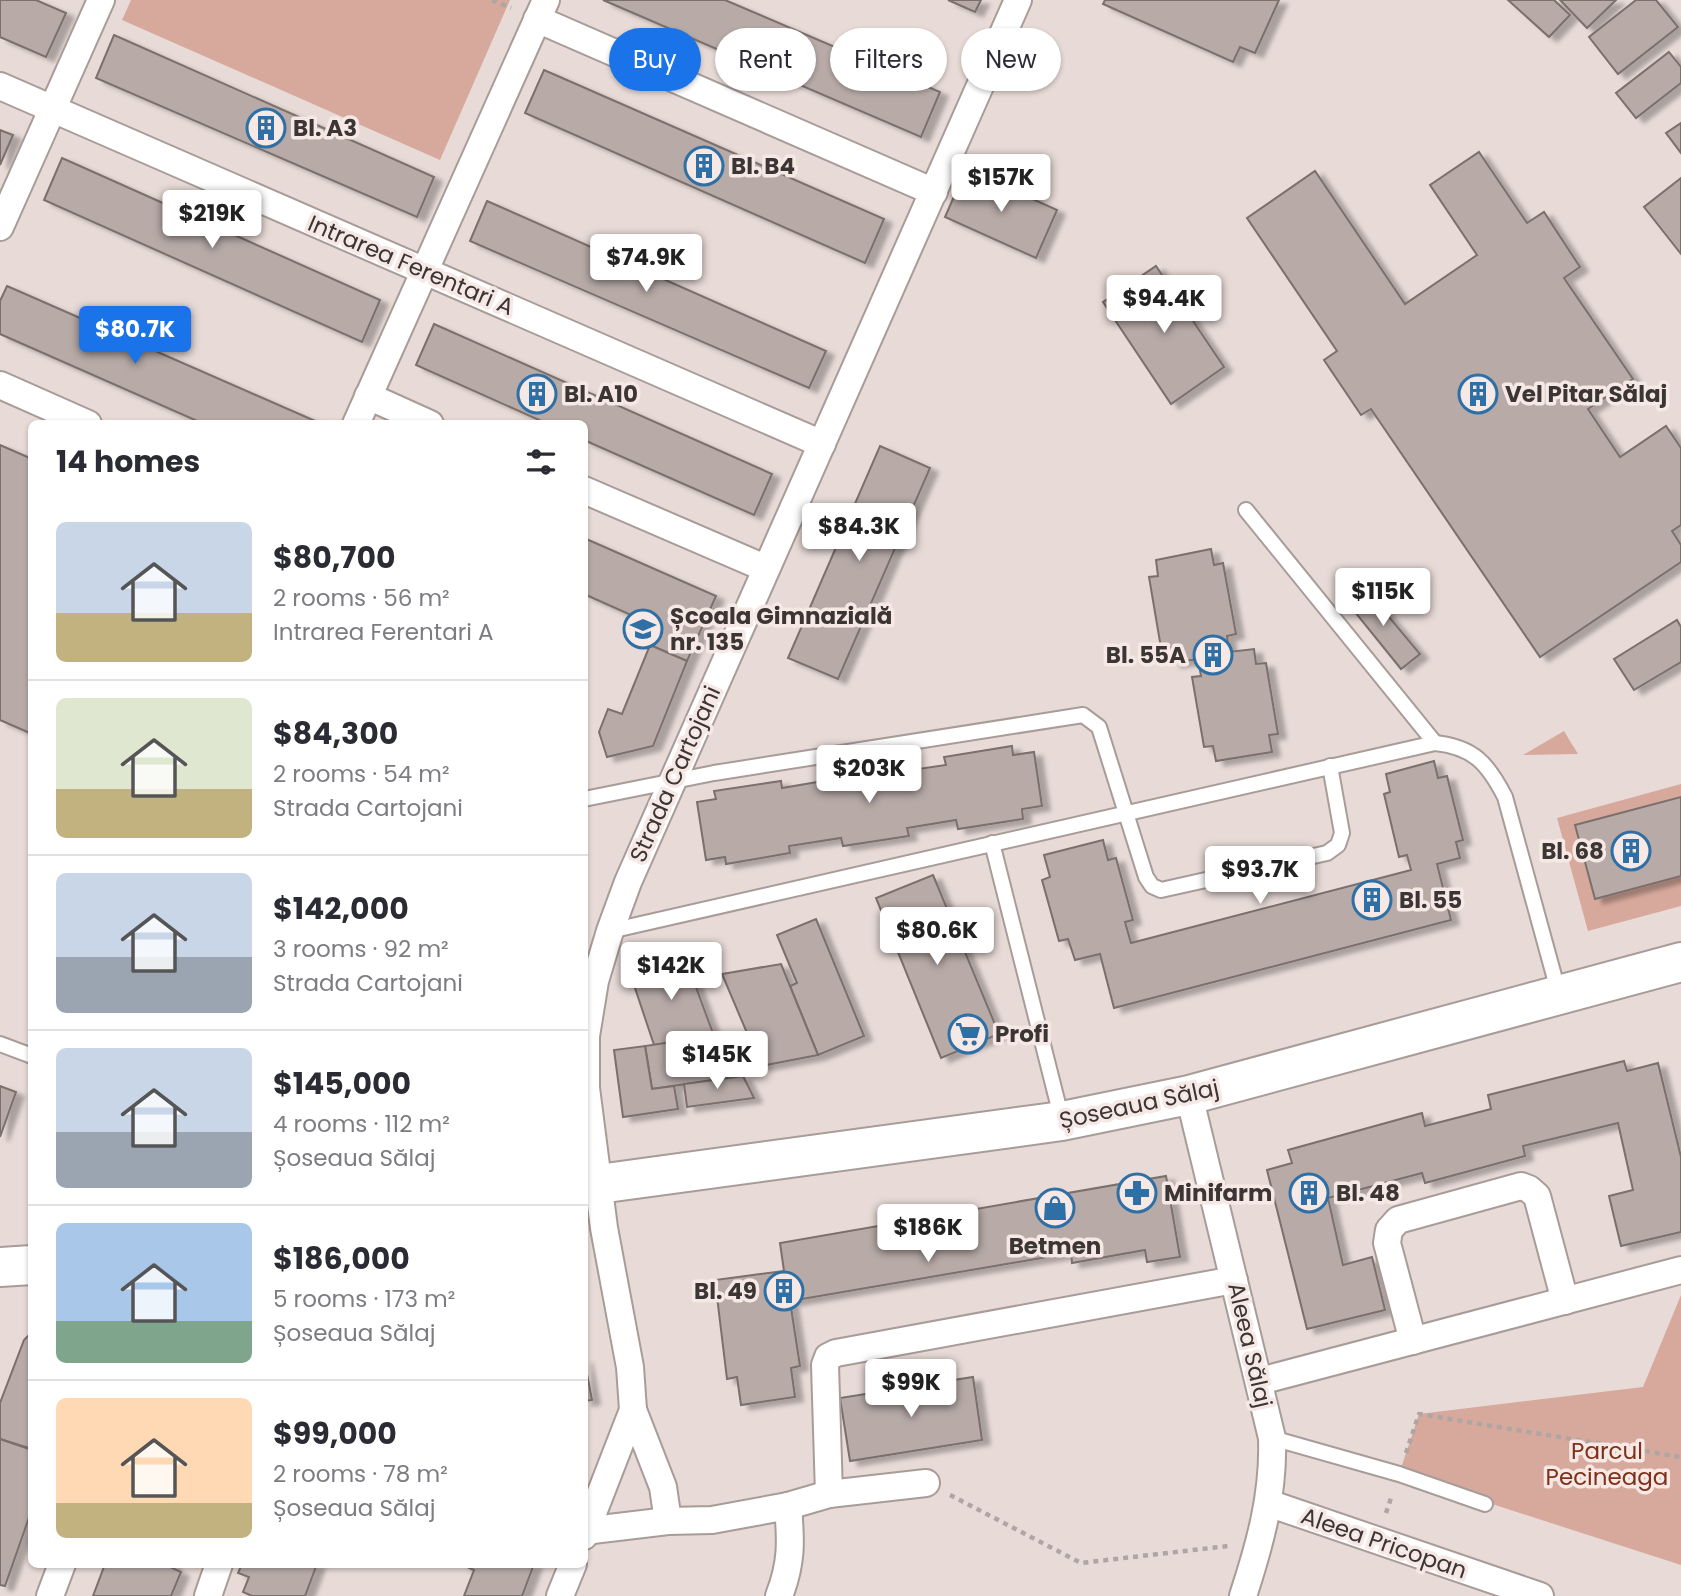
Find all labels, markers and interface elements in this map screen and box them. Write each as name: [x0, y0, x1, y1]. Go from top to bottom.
chip: Buy: [609, 28, 701, 91]
chip: Rent: [715, 28, 816, 91]
chip: Filters: [830, 28, 947, 91]
chip: New: [961, 28, 1061, 91]
building icon: Bl. A3: [245, 107, 287, 149]
place label: Bl. A3: [293, 112, 357, 144]
building icon: Bl. B4: [683, 145, 725, 187]
place label: Bl. B4: [731, 150, 795, 182]
pin: $157K: [952, 154, 1050, 214]
text: $157K: [967, 161, 1035, 193]
pin: $219K: [163, 190, 261, 250]
text: $219K: [178, 197, 246, 229]
street label: Intrarea Ferentari A: [303, 207, 519, 323]
pin: $74.9K: [589, 234, 703, 294]
text: $74.9K: [606, 241, 686, 273]
pin: $94.4K: [1107, 276, 1221, 335]
text: $94.4K: [1123, 282, 1205, 314]
pin: $80.7K: [78, 306, 192, 366]
text: $80.7K: [95, 313, 175, 345]
building icon: Bl. A10: [516, 373, 558, 415]
building icon: Vel Pitar Sălaj: [1457, 373, 1499, 415]
place label: Bl. A10: [564, 378, 638, 410]
place label: Vel Pitar Sălaj: [1505, 378, 1667, 410]
text: 14 homes: [56, 440, 200, 483]
icon: filters: [522, 443, 560, 481]
pin: $84.3K: [802, 504, 916, 563]
text: $84.3K: [818, 510, 900, 542]
text: $80,700: [273, 536, 396, 579]
icon: home: [112, 550, 196, 634]
pin: $115K: [1334, 568, 1432, 628]
text: $115K: [1351, 575, 1415, 607]
text: 2 rooms · 56 m²: [273, 582, 450, 614]
place label: Școala Gimnazială nr. 135: [670, 600, 892, 658]
school or university icon: Școala Gimnazială nr. 135: [622, 608, 664, 650]
text: Intrarea Ferentari A: [273, 616, 494, 648]
building icon: Bl. 55A: [1192, 634, 1234, 676]
place label: Bl. 55A: [1106, 639, 1186, 671]
street label: Strada Cartojani: [622, 681, 728, 867]
text: $84,300: [273, 712, 398, 755]
icon: home: [112, 726, 196, 810]
pin: $203K: [820, 746, 918, 805]
text: $203K: [832, 752, 906, 784]
text: 2 rooms · 54 m²: [273, 758, 450, 790]
text: Strada Cartojani: [273, 792, 463, 824]
building icon: Bl. 68: [1610, 830, 1652, 872]
place label: Bl. 68: [1541, 835, 1604, 867]
pin: $93.7K: [1203, 846, 1317, 906]
text: $93.7K: [1221, 853, 1299, 885]
building icon: Bl. 55: [1351, 879, 1393, 921]
place label: Bl. 55: [1399, 884, 1462, 916]
text: $142,000: [273, 887, 409, 930]
icon: home: [112, 901, 196, 985]
pin: $80.6K: [880, 908, 994, 967]
text: $80.6K: [896, 914, 978, 946]
text: 3 rooms · 92 m²: [273, 933, 449, 965]
pin: $142K: [622, 942, 720, 1002]
text: $142K: [637, 949, 705, 981]
text: Strada Cartojani: [273, 967, 463, 999]
supermarket icon: Profi: [947, 1013, 989, 1055]
place label: Profi: [995, 1018, 1049, 1050]
pin: $145K: [668, 1032, 766, 1091]
text: $145K: [682, 1038, 752, 1070]
text: $145,000: [273, 1062, 411, 1105]
street label: Șoseaua Sălaj: [1056, 1071, 1222, 1137]
icon: home: [112, 1076, 196, 1160]
text: 4 rooms · 112 m²: [273, 1108, 450, 1140]
text: Șoseaua Sălaj: [273, 1142, 435, 1174]
pharmacy icon: Minifarm: [1116, 1172, 1158, 1214]
building icon: Bl. 48: [1288, 1172, 1330, 1214]
place label: Minifarm: [1164, 1177, 1272, 1209]
place label: Bl. 48: [1336, 1177, 1400, 1209]
shop icon: Betmen: [1034, 1187, 1076, 1229]
pin: $186K: [879, 1204, 977, 1264]
text: $186K: [893, 1211, 963, 1243]
place label: Betmen: [1009, 1230, 1101, 1262]
text: $186,000: [273, 1237, 410, 1280]
icon: home: [112, 1251, 196, 1335]
building icon: Bl. 49: [763, 1270, 805, 1312]
place label: Bl. 49: [694, 1275, 757, 1307]
street label: Aleea Sălaj: [1220, 1279, 1280, 1411]
text: 5 rooms · 173 m²: [273, 1283, 455, 1315]
text: Șoseaua Sălaj: [273, 1317, 435, 1349]
pin: $99K: [870, 1360, 952, 1419]
text: $99K: [881, 1366, 941, 1398]
text: $99,000: [273, 1412, 397, 1455]
icon: home: [112, 1426, 196, 1510]
park label: Parcul Pecineaga: [1546, 1435, 1668, 1493]
text: 2 rooms · 78 m²: [273, 1458, 448, 1490]
text: Șoseaua Sălaj: [273, 1492, 435, 1524]
street label: Aleea Pricopan: [1297, 1500, 1471, 1586]

